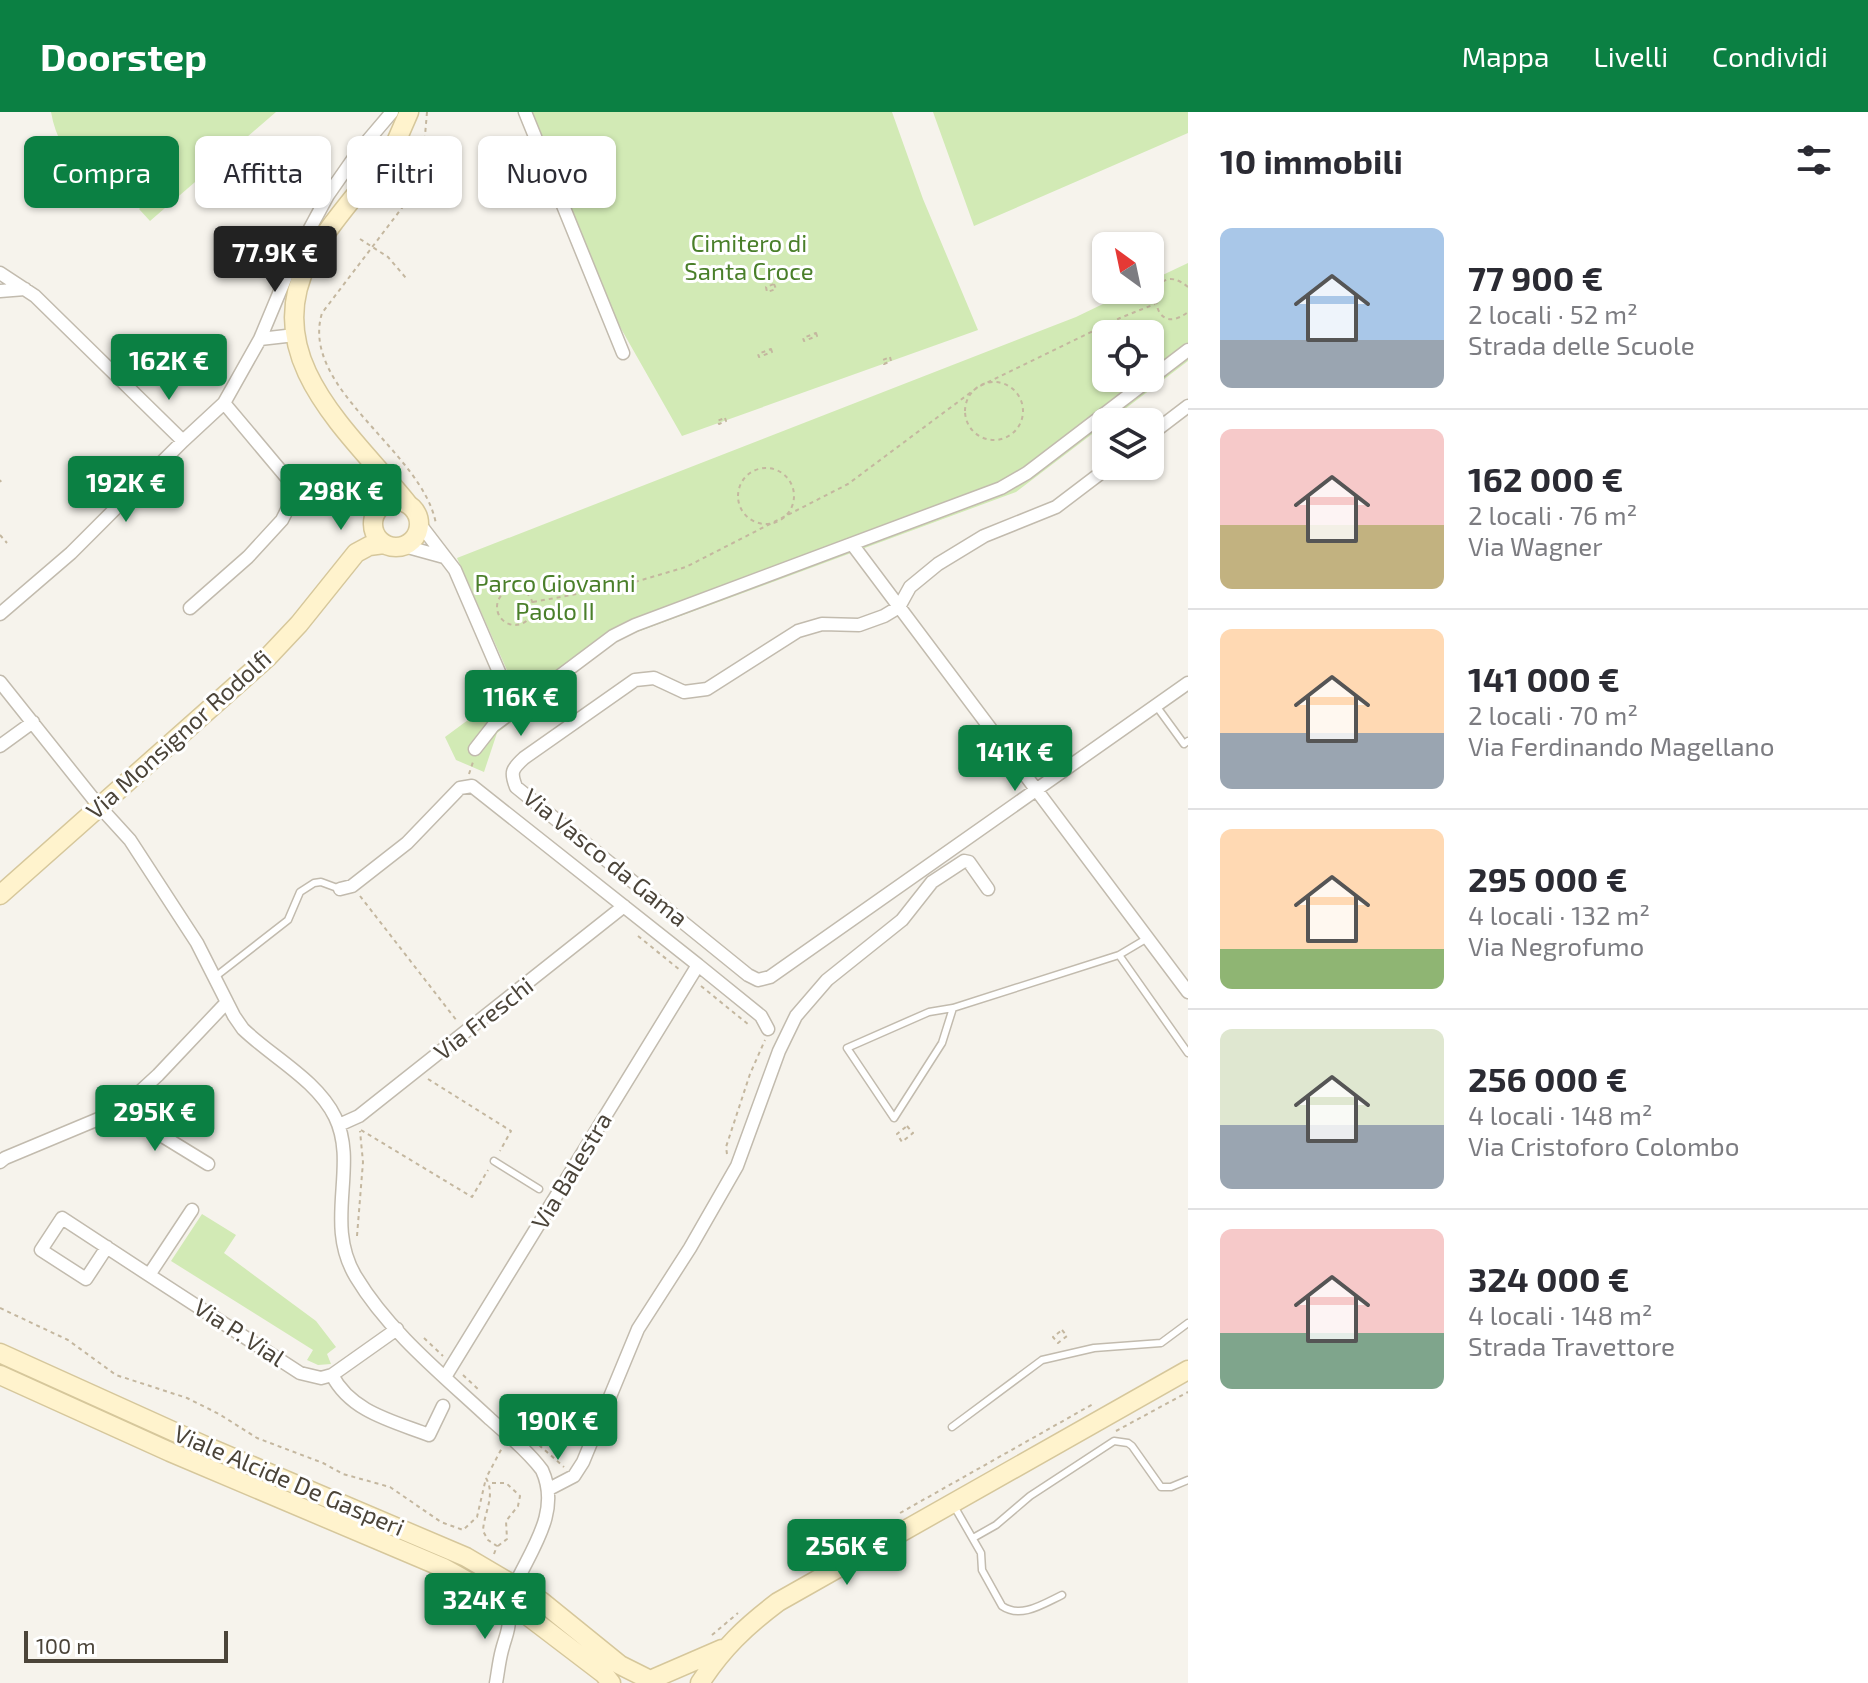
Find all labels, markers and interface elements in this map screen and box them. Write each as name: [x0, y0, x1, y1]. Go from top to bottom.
text: Doorstep: [40, 33, 207, 79]
text: Mappa: [1462, 39, 1549, 73]
text: Livelli: [1593, 39, 1668, 73]
text: Condividi: [1712, 39, 1828, 73]
chip: Compra: [24, 136, 179, 208]
chip: Affitta: [195, 136, 331, 208]
chip: Filtri: [347, 136, 462, 208]
chip: Nuovo: [478, 136, 616, 208]
icon: filters: [1792, 138, 1836, 182]
text: 10 immobili: [1220, 140, 1403, 181]
pin: 77.9K €: [201, 226, 349, 294]
park label: Cimitero di Santa Croce: [684, 228, 814, 285]
north arrow: [1092, 232, 1164, 304]
map controls: [1092, 232, 1164, 480]
text: 77.9K €: [232, 236, 318, 267]
text: 77 900 €: [1468, 257, 1603, 298]
icon: home: [1284, 260, 1380, 356]
text: 2 locali · 52 m²: [1468, 298, 1638, 329]
button: locate: [1092, 320, 1164, 392]
text: Strada delle Scuole: [1468, 329, 1695, 360]
pin: 162K €: [104, 334, 234, 402]
text: 162K €: [129, 344, 209, 375]
button: layers: [1092, 408, 1164, 480]
pin: 192K €: [61, 456, 191, 524]
text: 162 000 €: [1468, 458, 1623, 499]
icon: home: [1284, 461, 1380, 557]
pin: 298K €: [276, 464, 406, 532]
text: 192K €: [86, 466, 166, 497]
text: 298K €: [298, 474, 384, 505]
text: 2 locali · 76 m²: [1468, 499, 1637, 530]
text: Via Wagner: [1468, 530, 1603, 561]
park label: Parco Giovanni Paolo II: [474, 568, 636, 625]
street label: Via Monsignor Rodolfi: [80, 643, 276, 824]
text: 141 000 €: [1468, 658, 1620, 699]
icon: home: [1284, 661, 1380, 757]
pin: 116K €: [456, 670, 586, 738]
text: 116K €: [483, 680, 559, 711]
text: 2 locali · 70 m²: [1468, 699, 1638, 730]
pin: 141K €: [950, 725, 1080, 793]
text: Via Ferdinando Magellano: [1468, 730, 1774, 761]
text: 141K €: [976, 735, 1054, 766]
street label: Via Vasco da Gama: [518, 782, 694, 932]
text: 295 000 €: [1468, 858, 1627, 899]
icon: home: [1284, 861, 1380, 957]
text: 4 locali · 132 m²: [1468, 899, 1650, 930]
text: Via Negrofumo: [1468, 930, 1644, 961]
street label: Via Freschi: [428, 970, 538, 1065]
text: 256 000 €: [1468, 1058, 1627, 1099]
icon: home: [1284, 1061, 1380, 1157]
pin: 295K €: [90, 1085, 220, 1153]
text: 295K €: [113, 1095, 197, 1126]
text: 4 locali · 148 m²: [1468, 1099, 1653, 1130]
street label: Via Balestra: [524, 1106, 617, 1234]
text: Via Cristoforo Colombo: [1468, 1130, 1739, 1161]
text: 324 000 €: [1468, 1258, 1630, 1299]
icon: home: [1284, 1261, 1380, 1357]
street label: Via P. Vial: [189, 1292, 291, 1372]
text: 4 locali · 148 m²: [1468, 1299, 1653, 1330]
text: Strada Travettore: [1468, 1330, 1675, 1361]
pin: 190K €: [493, 1394, 623, 1462]
text: 190K €: [517, 1404, 599, 1435]
street label: Viale Alcide De Gasperi: [170, 1418, 409, 1541]
pin: 256K €: [782, 1519, 912, 1587]
text: 256K €: [805, 1529, 889, 1560]
pin: 324K €: [420, 1573, 550, 1641]
text: 324K €: [443, 1583, 527, 1614]
scale bar: [24, 1627, 228, 1663]
text: 100 m: [36, 1632, 95, 1658]

